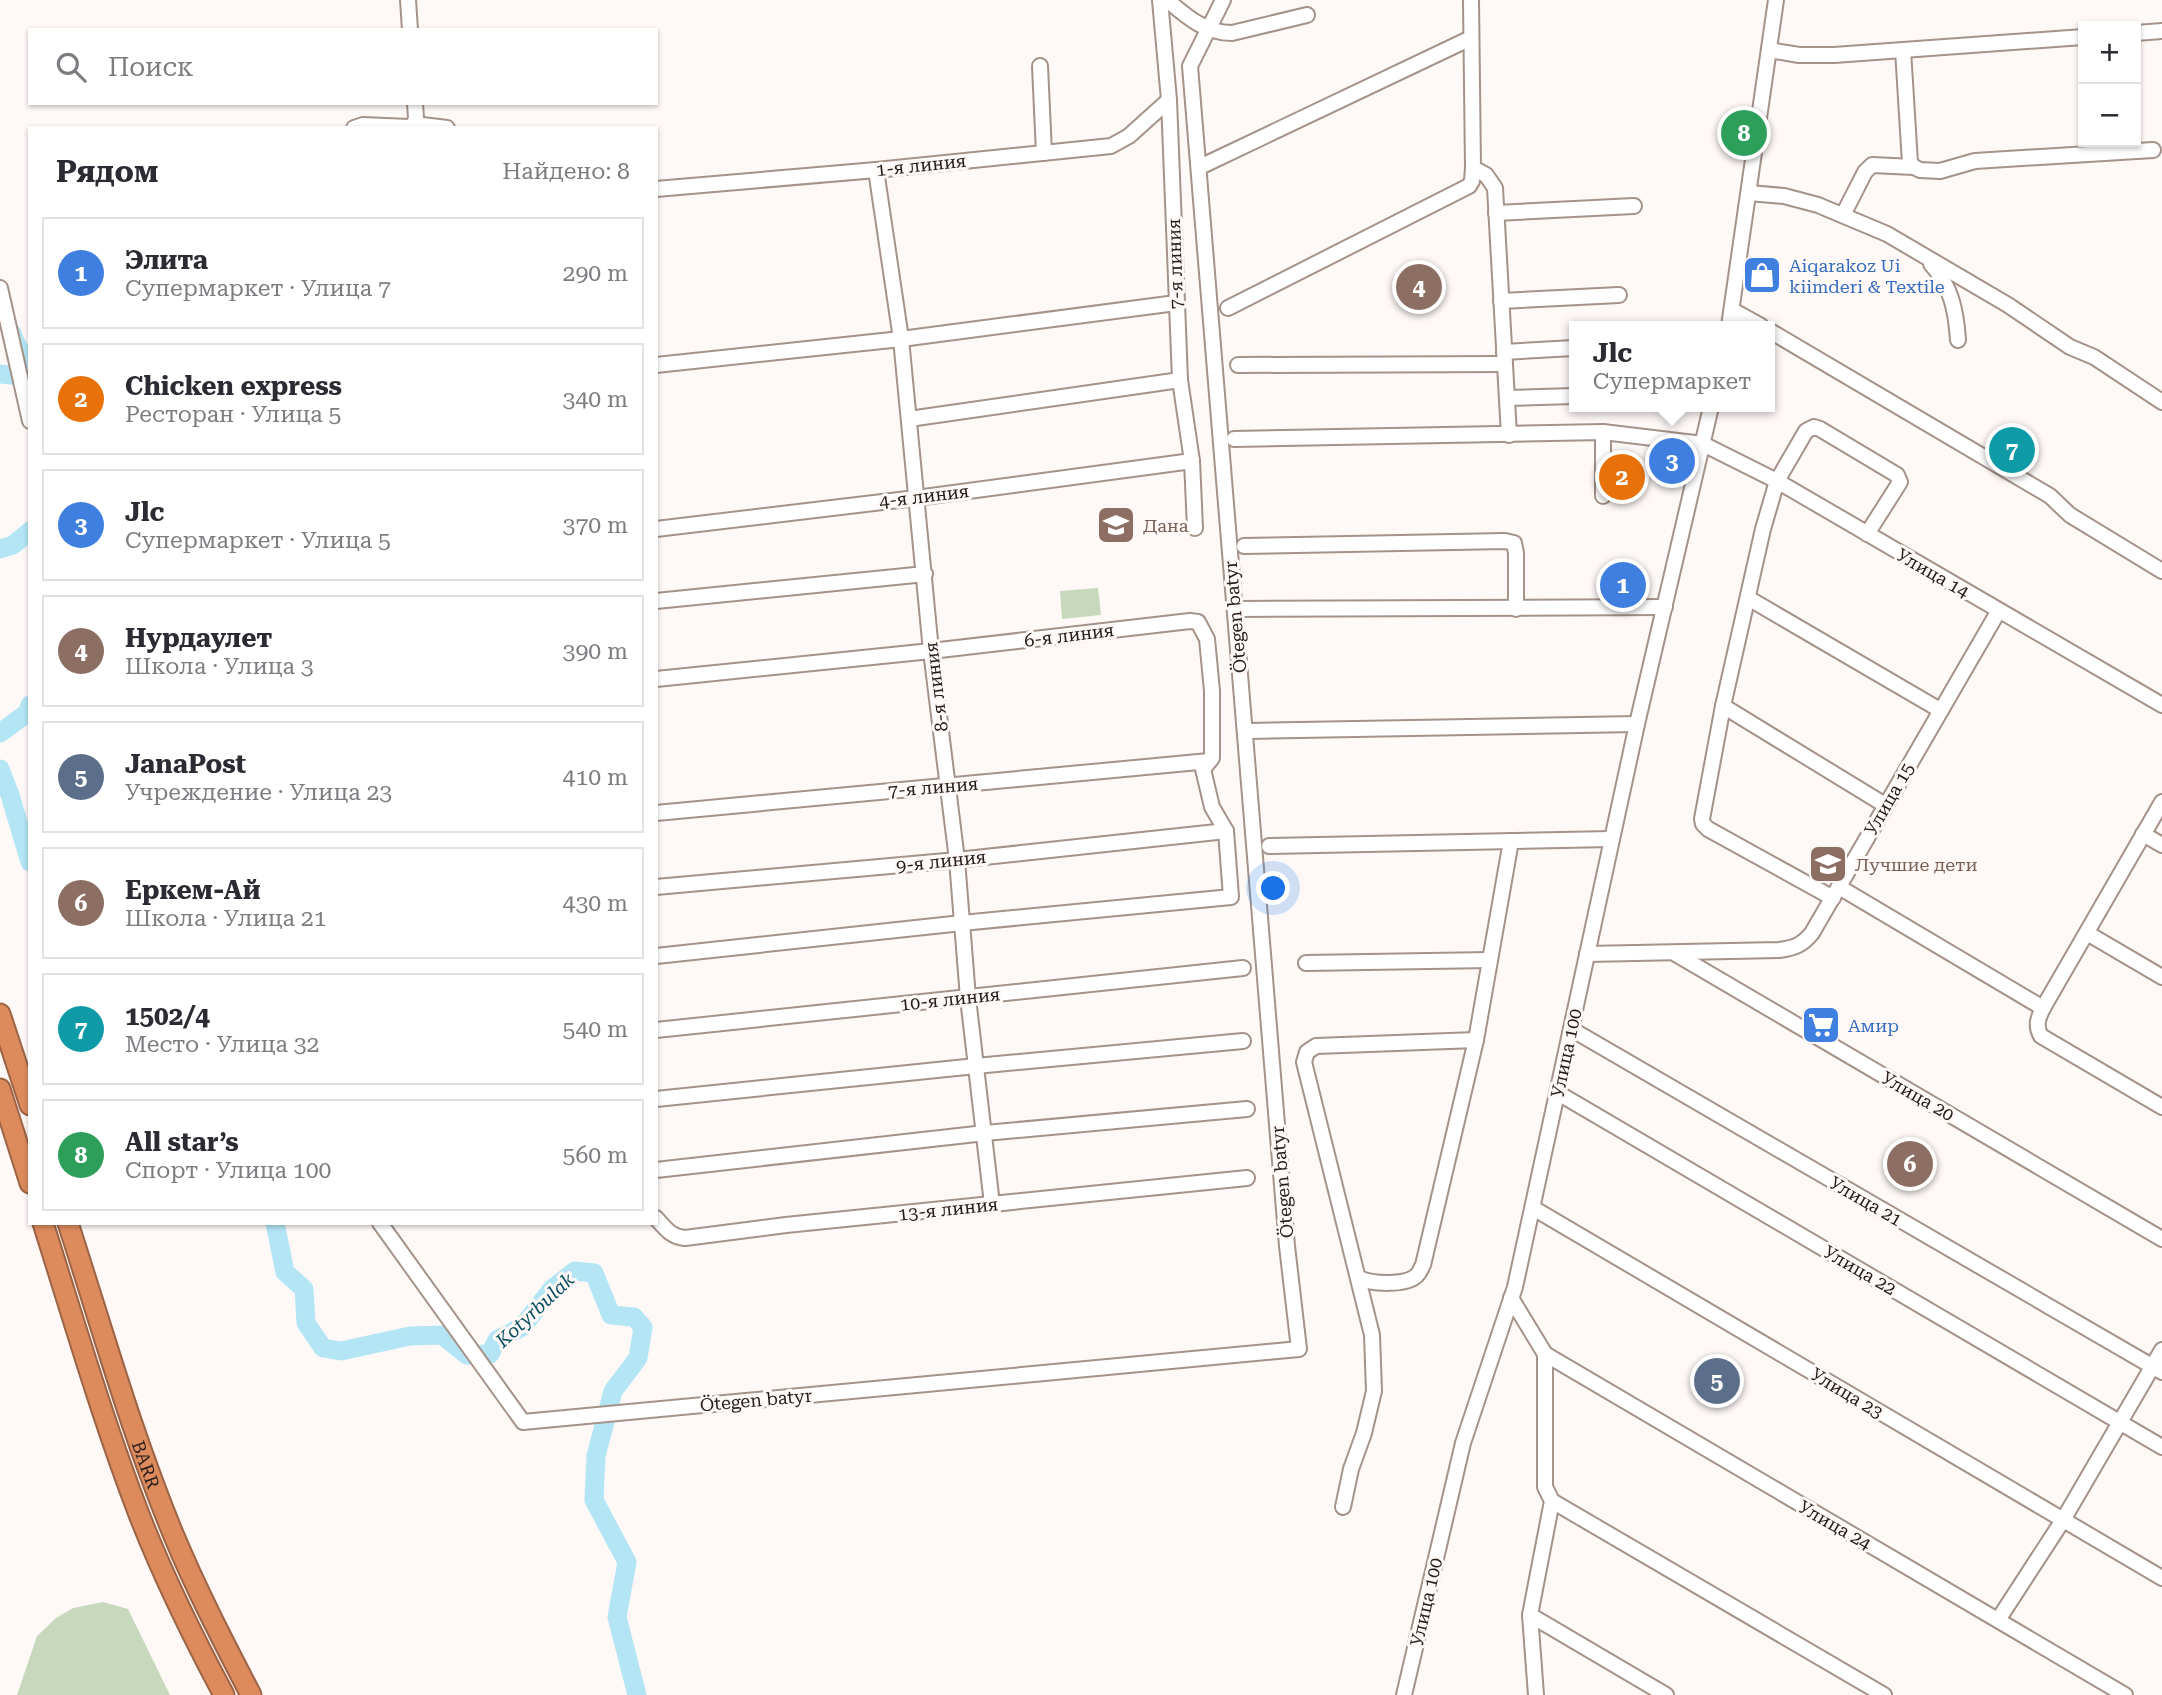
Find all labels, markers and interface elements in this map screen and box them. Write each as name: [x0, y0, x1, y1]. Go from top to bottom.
map controls: [2078, 21, 2141, 147]
button: +: [2078, 21, 2141, 84]
search box: [28, 28, 658, 105]
icon: search: [52, 48, 90, 86]
text: Поиск: [108, 52, 194, 82]
button: −: [2078, 84, 2141, 147]
pin: 8: [1721, 107, 1767, 159]
street label: 1-я линия: [875, 150, 967, 180]
text: Рядом: [56, 154, 158, 189]
text: Найдено: 8: [502, 158, 630, 185]
street label: 7-я линия: [1163, 218, 1187, 310]
text: Элита: [125, 245, 208, 275]
shop icon: Aiqarakoz Ui kiimderi & Textile: [1741, 254, 1783, 296]
place label: Aiqarakoz Ui kiimderi & Textile: [1789, 255, 1945, 297]
text: 1: [75, 260, 87, 287]
text: 290 m: [563, 260, 628, 287]
pin: 4: [1396, 261, 1442, 313]
text: Супермаркет · Улица 7: [125, 275, 391, 302]
popup: [1569, 321, 1775, 412]
text: Jlc: [1593, 338, 1632, 368]
text: Супермаркет: [1593, 368, 1751, 395]
text: Chicken express: [125, 371, 342, 401]
text: 2: [75, 386, 87, 413]
text: 340 m: [563, 386, 628, 413]
text: Ресторан · Улица 5: [125, 401, 341, 428]
pin: 7: [1989, 424, 2035, 476]
pin: 3: [1649, 435, 1695, 487]
pin: 2: [1599, 451, 1645, 503]
street label: 4-я линия: [878, 480, 970, 512]
text: Jlc: [125, 497, 164, 527]
school or university icon: Дана: [1095, 504, 1137, 546]
text: 3: [75, 512, 87, 539]
text: 370 m: [563, 512, 628, 539]
place label: Дана: [1143, 515, 1189, 536]
text: Супермаркет · Улица 5: [125, 527, 391, 554]
street label: Улица 14: [1893, 544, 1973, 602]
pin: 1: [1600, 559, 1646, 611]
street label: Ötegen batyr: [1220, 560, 1250, 674]
street label: 6-я линия: [1023, 619, 1115, 651]
text: Нурдаулет: [125, 623, 272, 653]
text: 4: [75, 638, 87, 665]
text: 390 m: [563, 638, 628, 665]
street label: 8-я линия: [920, 641, 952, 733]
text: Школа · Улица 3: [125, 653, 314, 680]
text: JanaPost: [125, 749, 246, 779]
street label: Улица 15: [1860, 759, 1918, 839]
text: 5: [75, 764, 87, 791]
text: 410 m: [563, 764, 628, 791]
street label: 7-я линия: [887, 773, 979, 801]
text: Учреждение · Улица 23: [125, 779, 392, 806]
school or university icon: Лучшие дети: [1807, 843, 1849, 885]
street label: 9-я линия: [895, 846, 987, 876]
place label: Лучшие дети: [1855, 854, 1977, 875]
your location: [1256, 871, 1290, 905]
text: Еркем-Ай: [125, 875, 261, 905]
text: 6: [75, 890, 87, 917]
text: 430 m: [563, 890, 628, 917]
text: Школа · Улица 21: [125, 905, 327, 932]
street label: 10-я линия: [899, 983, 1001, 1015]
text: 1502/4: [125, 1001, 210, 1031]
supermarket icon: Амир: [1800, 1004, 1842, 1046]
street label: Улица 100: [1546, 1007, 1586, 1099]
place label: Амир: [1848, 1015, 1899, 1036]
text: 7: [75, 1016, 87, 1043]
text: 540 m: [563, 1016, 628, 1043]
text: Место · Улица 32: [125, 1031, 320, 1058]
street label: Улица 20: [1878, 1067, 1958, 1125]
street label: Ötegen batyr: [1267, 1125, 1297, 1239]
text: All star’s: [125, 1127, 239, 1157]
pin: 6: [1887, 1138, 1933, 1190]
text: 8: [75, 1142, 87, 1169]
text: 560 m: [563, 1142, 628, 1169]
text: Спорт · Улица 100: [125, 1157, 331, 1184]
street label: Улица 21: [1826, 1172, 1906, 1230]
street label: 13-я линия: [897, 1193, 999, 1225]
street label: Улица 22: [1820, 1241, 1900, 1299]
water label: Kotyrbulak: [490, 1267, 579, 1353]
pin: 5: [1694, 1355, 1740, 1407]
street label: Улица 23: [1807, 1363, 1887, 1423]
street label: Ötegen batyr: [699, 1385, 813, 1415]
street label: BARR: [128, 1438, 165, 1492]
street label: Улица 24: [1795, 1496, 1875, 1554]
street label: Улица 100: [1406, 1556, 1446, 1648]

